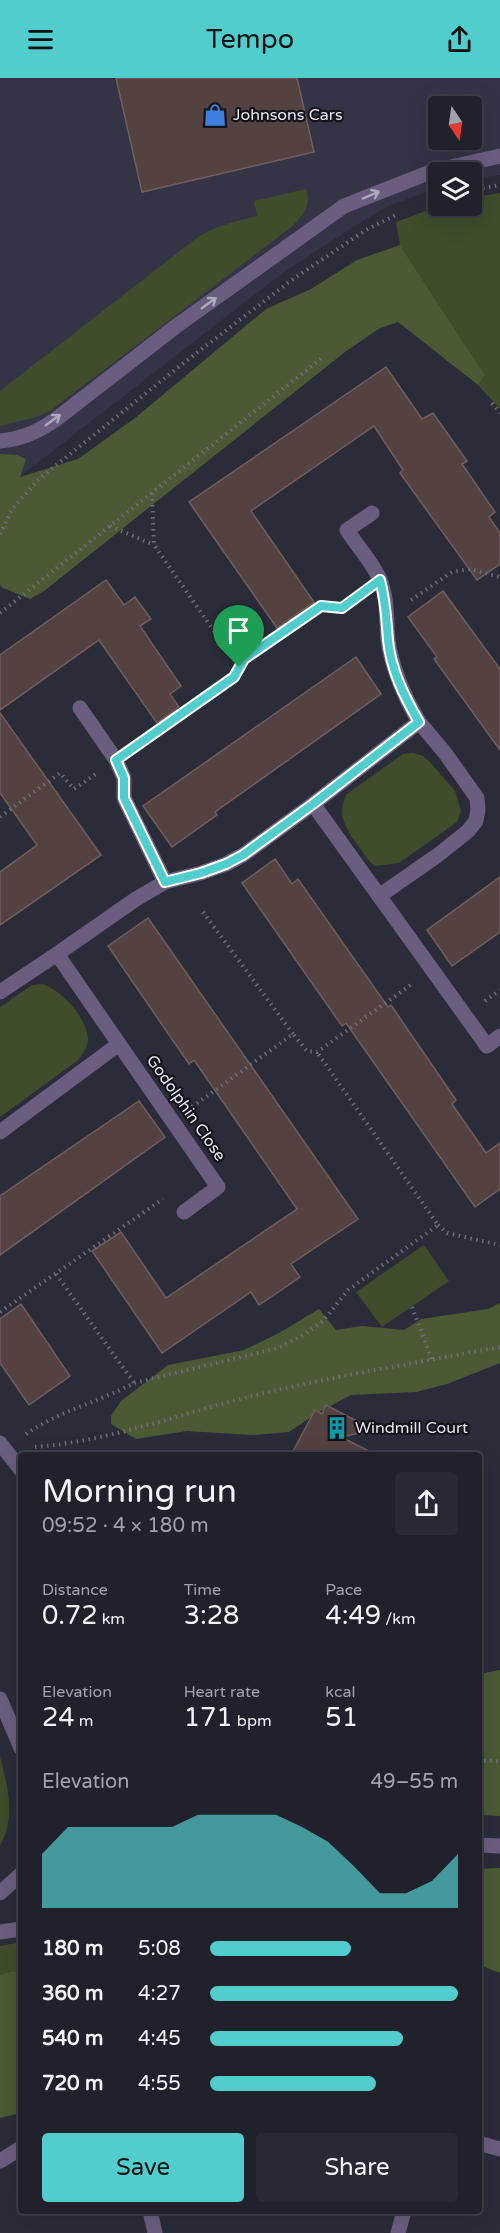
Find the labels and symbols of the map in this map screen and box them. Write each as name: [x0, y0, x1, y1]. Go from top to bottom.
north arrow: [428, 96, 482, 150]
shop icon: Johnsons Cars: [202, 102, 228, 128]
place label: Johnsons Cars: [233, 105, 343, 125]
one-way arrow: [361, 189, 380, 200]
one-way arrow: [201, 297, 217, 309]
one-way arrow: [45, 414, 61, 426]
pin: [213, 605, 264, 667]
street label: Godolphin Close: [142, 1051, 230, 1165]
building icon: Windmill Court: [324, 1415, 350, 1441]
place label: Windmill Court: [355, 1418, 468, 1438]

